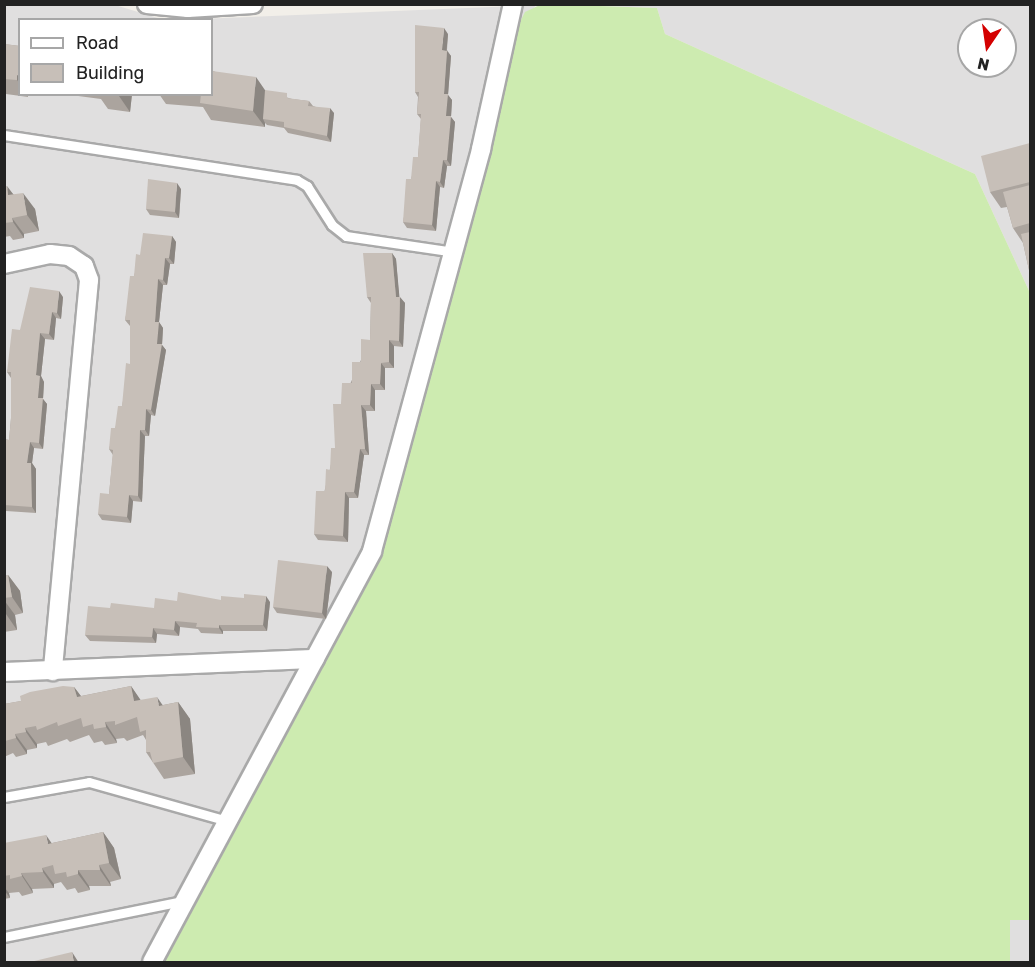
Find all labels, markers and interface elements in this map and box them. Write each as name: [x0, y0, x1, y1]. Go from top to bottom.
legend: [18, 18, 213, 96]
north arrow: [957, 18, 1017, 78]
text: Road: [76, 32, 119, 54]
text: N: [976, 54, 991, 75]
text: Building: [76, 62, 144, 84]

